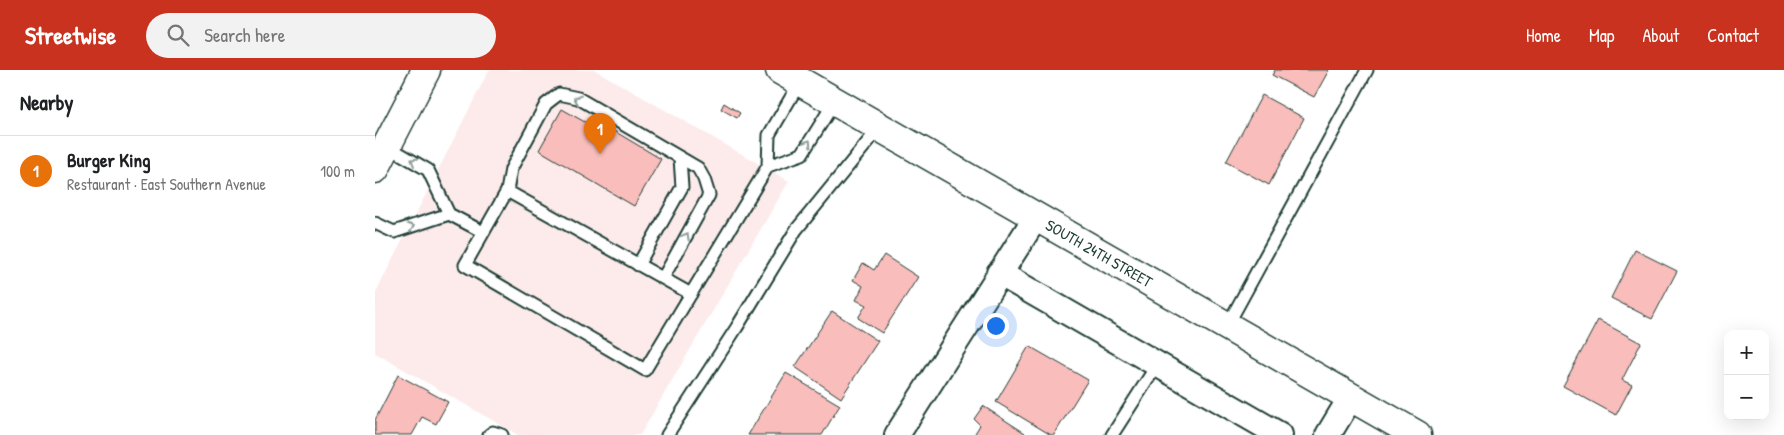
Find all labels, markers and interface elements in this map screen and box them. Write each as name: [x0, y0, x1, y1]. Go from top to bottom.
search box: [146, 13, 496, 58]
text: Streetwise: [25, 19, 116, 51]
icon: search: [164, 21, 192, 49]
text: Search here: [204, 22, 285, 48]
text: Home: [1526, 23, 1561, 48]
text: Map: [1589, 23, 1614, 48]
text: About: [1642, 23, 1679, 48]
text: Contact: [1707, 23, 1759, 48]
text: Nearby: [20, 88, 73, 117]
one-way arrow: [573, 95, 582, 106]
pin: 1: [584, 113, 616, 154]
one-way arrow: [802, 140, 812, 149]
text: Burger King: [67, 147, 151, 173]
one-way arrow: [410, 158, 419, 168]
text: 1: [33, 160, 39, 182]
text: 100 m: [320, 160, 355, 182]
text: Restaurant · East Southern Avenue: [67, 173, 266, 195]
street label: SOUTH 24TH STREET: [1042, 214, 1157, 293]
one-way arrow: [407, 223, 415, 233]
one-way arrow: [680, 232, 690, 241]
your location: [983, 313, 1009, 339]
map controls: [1724, 330, 1769, 420]
button: +: [1724, 330, 1769, 375]
button: −: [1724, 375, 1769, 420]

